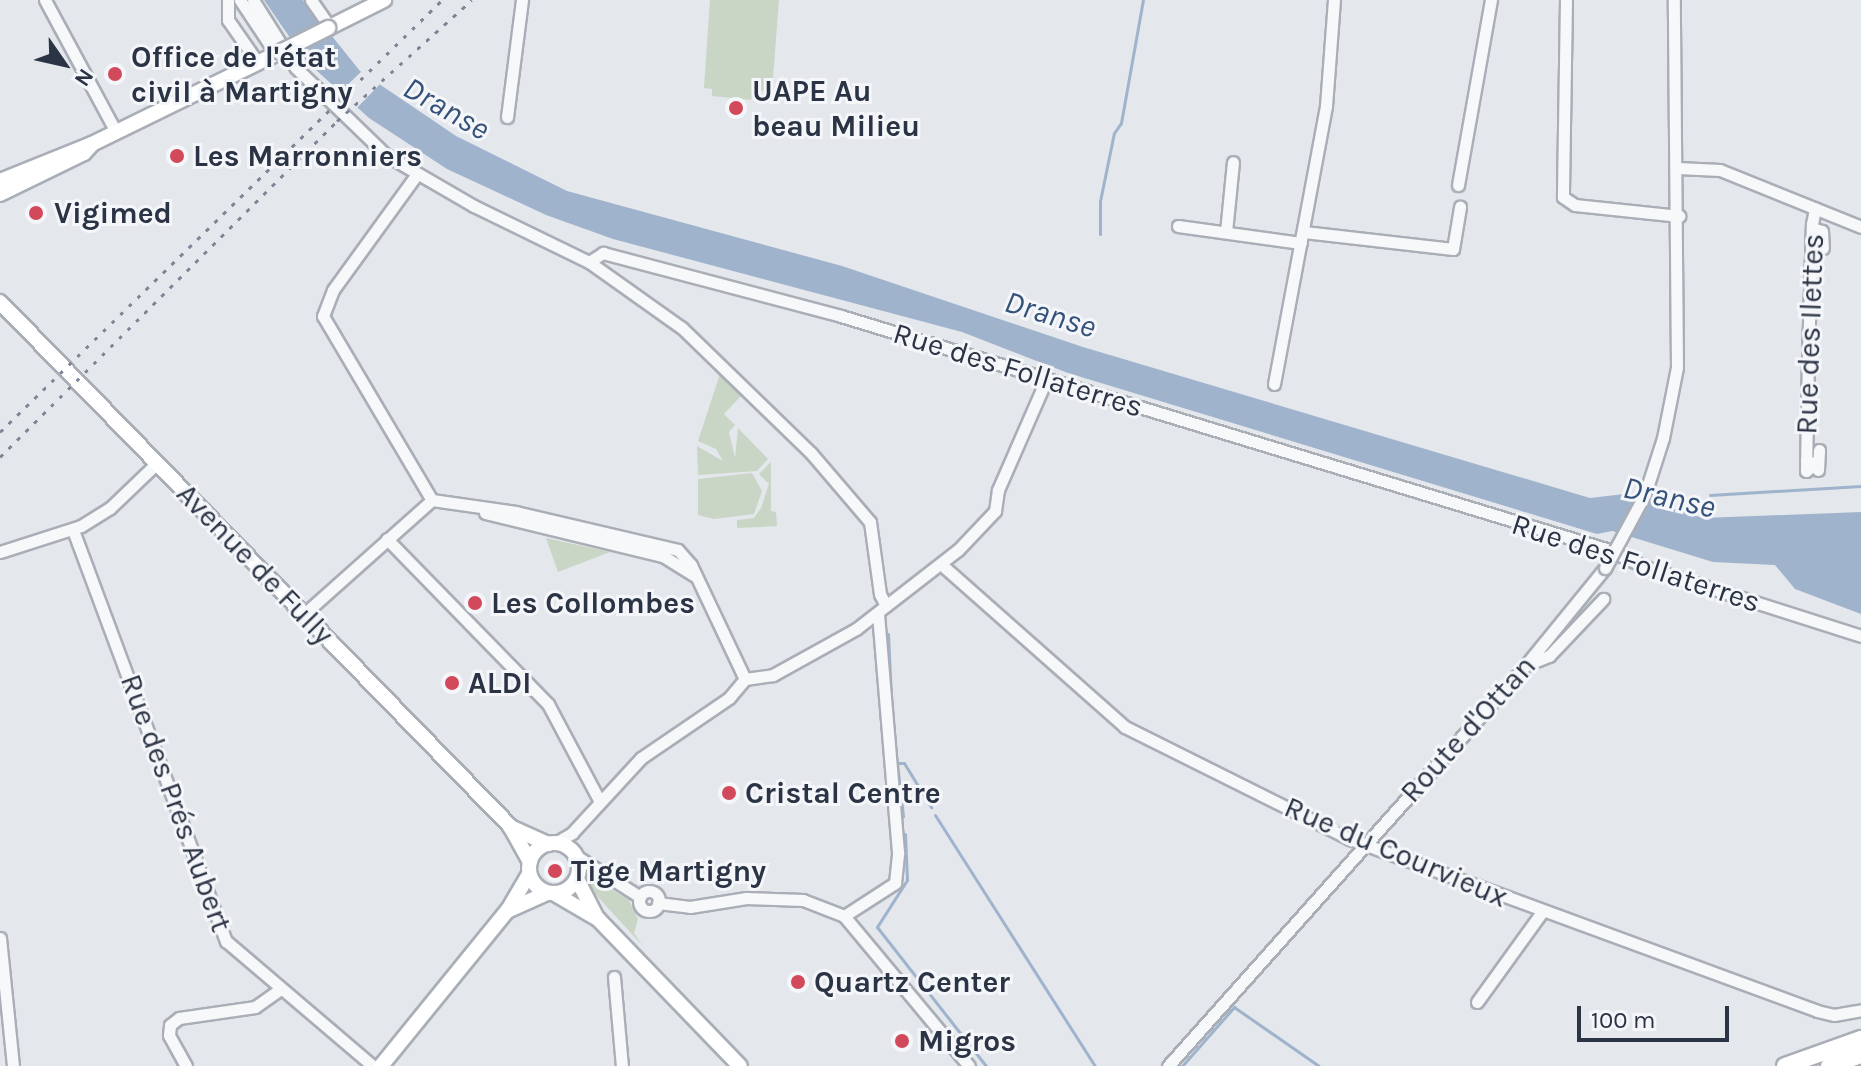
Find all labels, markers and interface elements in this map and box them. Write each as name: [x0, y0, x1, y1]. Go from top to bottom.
north arrow: [24, 24, 104, 104]
place label: Office de l'état civil à Martigny: [131, 39, 352, 110]
text: N: [69, 64, 99, 91]
marker: Office de l'état civil à Martigny: [106, 65, 124, 83]
water label: Dranse: [396, 69, 496, 149]
place label: UAPE Au beau Milieu: [752, 73, 920, 144]
marker: UAPE Au beau Milieu: [727, 99, 745, 117]
place label: Les Marronniers: [193, 138, 422, 174]
marker: Les Marronniers: [168, 147, 186, 165]
place label: Vigimed: [54, 195, 172, 231]
marker: Vigimed: [25, 202, 47, 224]
street label: Rue des Ilettes: [1789, 233, 1831, 435]
water label: Dranse: [1000, 283, 1100, 347]
street label: Rue des Follaterres: [889, 315, 1147, 425]
water label: Dranse: [1619, 469, 1719, 527]
street label: Avenue de Fully: [169, 476, 341, 652]
street label: Rue des Follaterres: [1507, 506, 1765, 620]
place label: Les Collombes: [491, 585, 695, 621]
marker: Les Collombes: [466, 594, 484, 612]
street label: Route d'Ottan: [1393, 648, 1543, 810]
place label: ALDI: [468, 665, 531, 701]
street label: Rue des Prés Aubert: [113, 669, 239, 937]
marker: ALDI: [443, 674, 461, 692]
place label: Cristal Centre: [745, 775, 941, 811]
marker: Cristal Centre: [720, 784, 738, 802]
street label: Rue du Courvieux: [1279, 789, 1513, 915]
place label: Tige Martigny: [571, 853, 766, 889]
marker: Tige Martigny: [546, 862, 564, 880]
place label: Quartz Center: [814, 964, 1010, 1000]
marker: Quartz Center: [789, 973, 807, 991]
scale bar: [1581, 990, 1733, 1040]
text: 100 m: [1591, 1006, 1656, 1034]
place label: Migros: [918, 1023, 1016, 1059]
marker: Migros: [893, 1032, 911, 1050]

